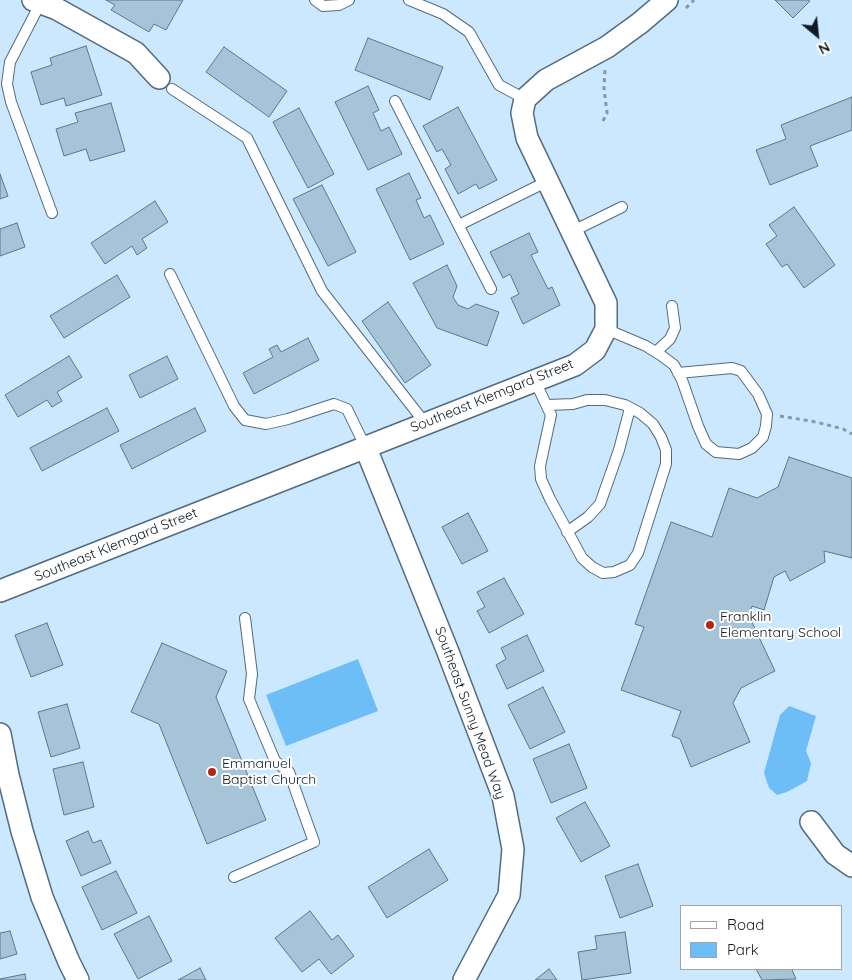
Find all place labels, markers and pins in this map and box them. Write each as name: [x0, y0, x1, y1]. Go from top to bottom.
place label: Franklin Elementary School: [720, 609, 841, 642]
marker: Franklin Elementary School: [704, 619, 716, 631]
place label: Emmanuel Baptist Church: [222, 756, 316, 789]
marker: Emmanuel Baptist Church: [206, 766, 218, 778]

